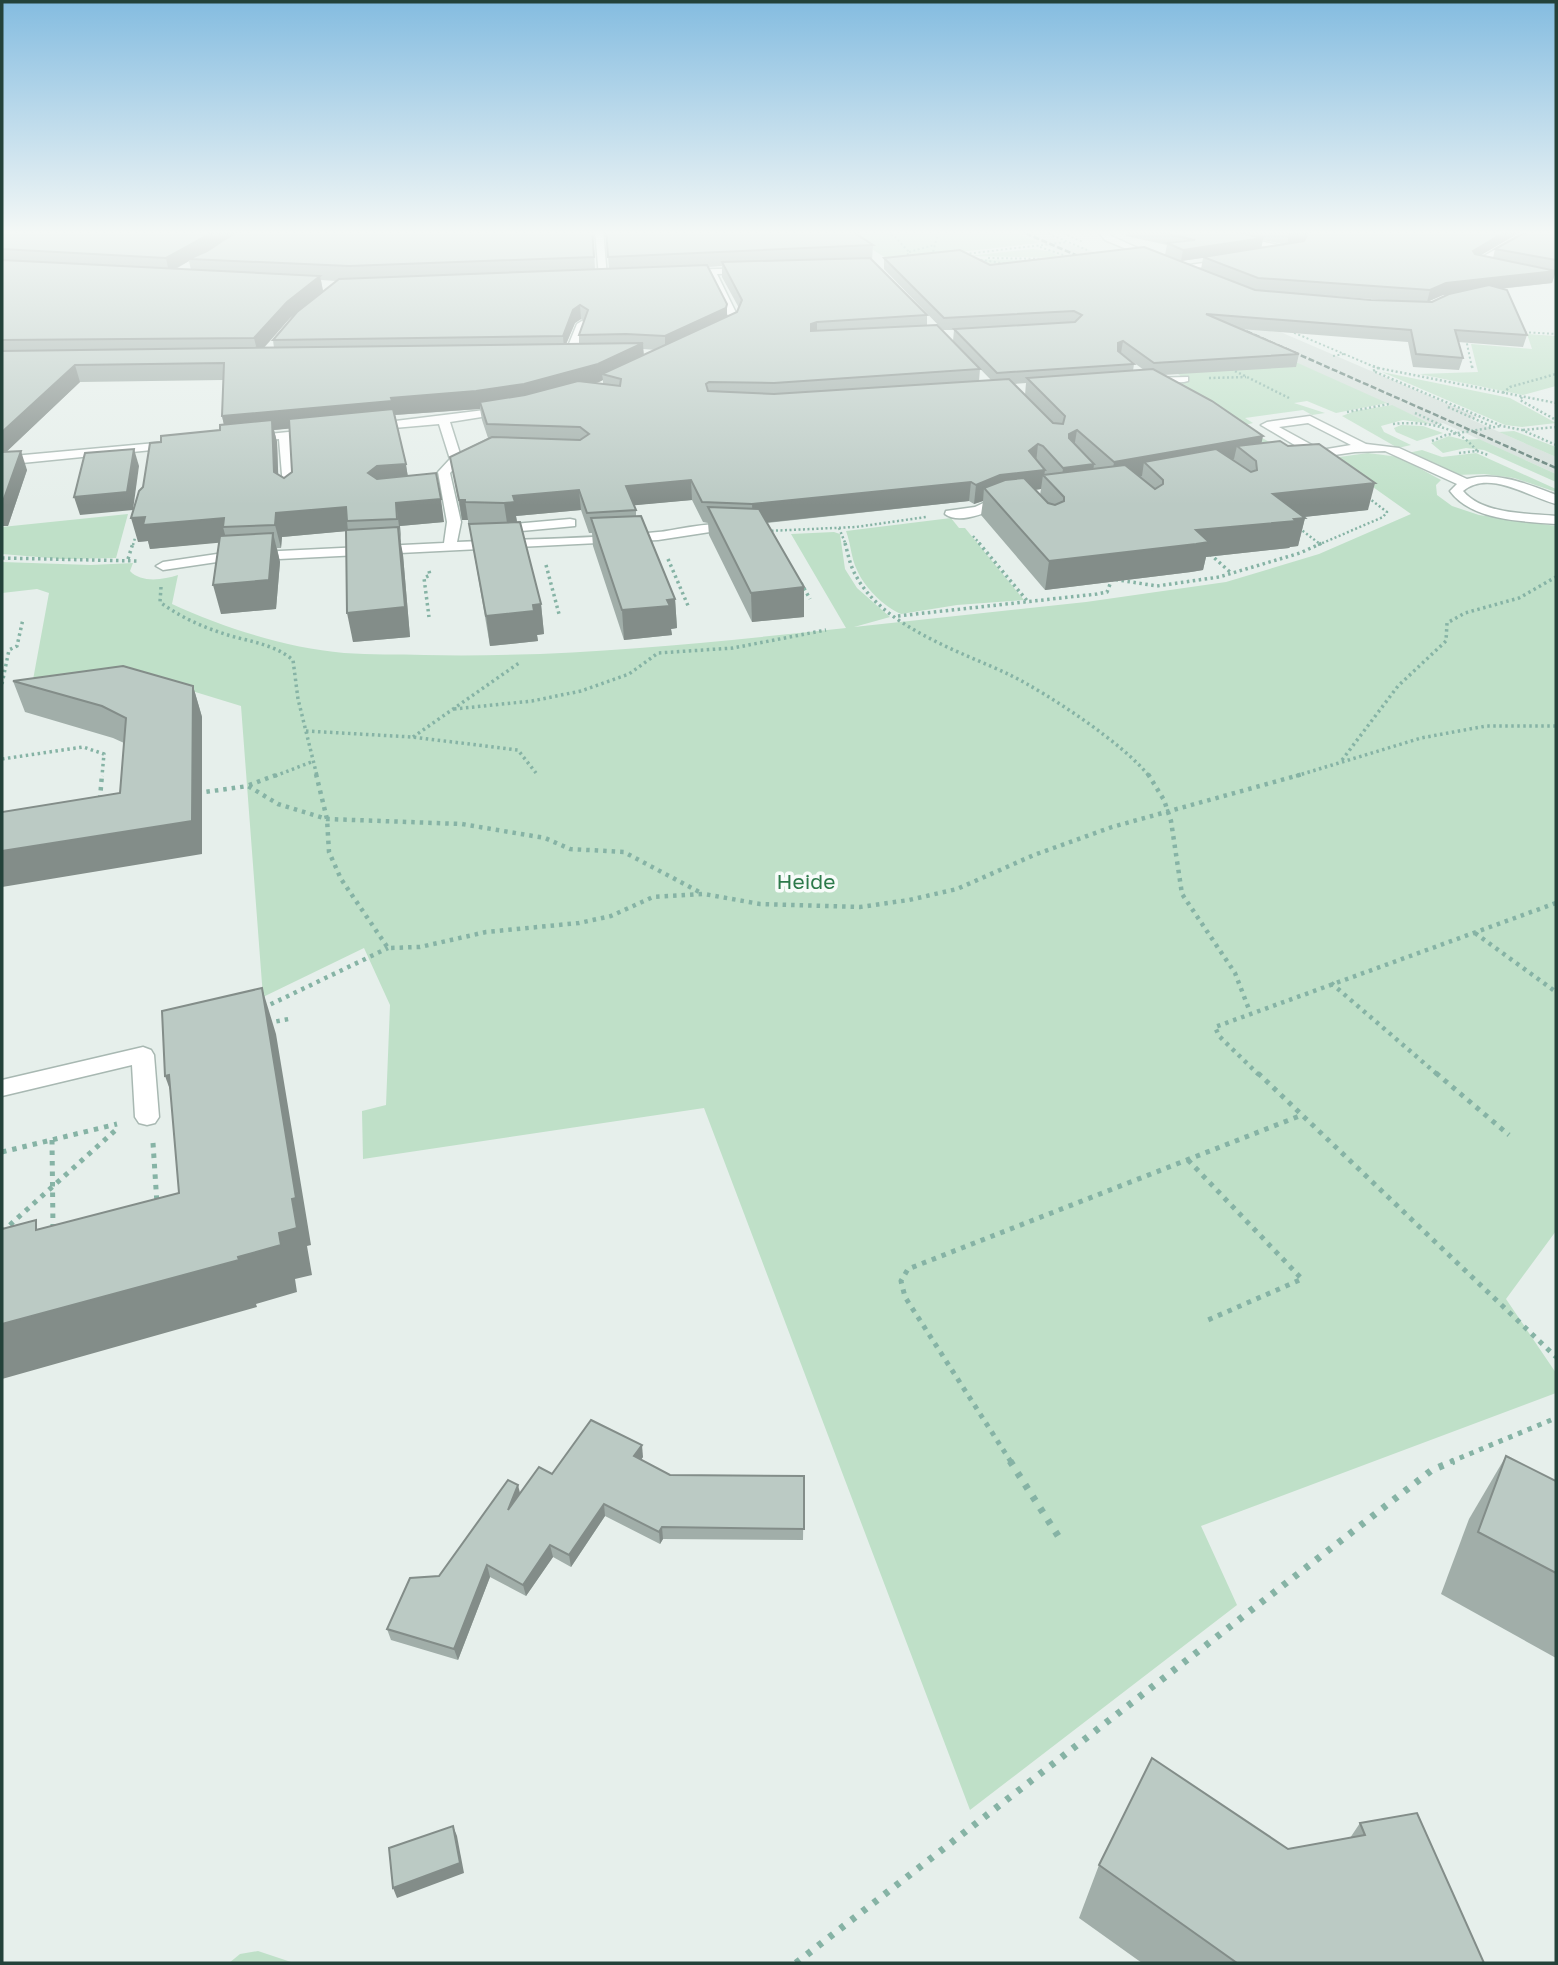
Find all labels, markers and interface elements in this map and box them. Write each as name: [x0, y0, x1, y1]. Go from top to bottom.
park label: Heide: [777, 868, 835, 894]

